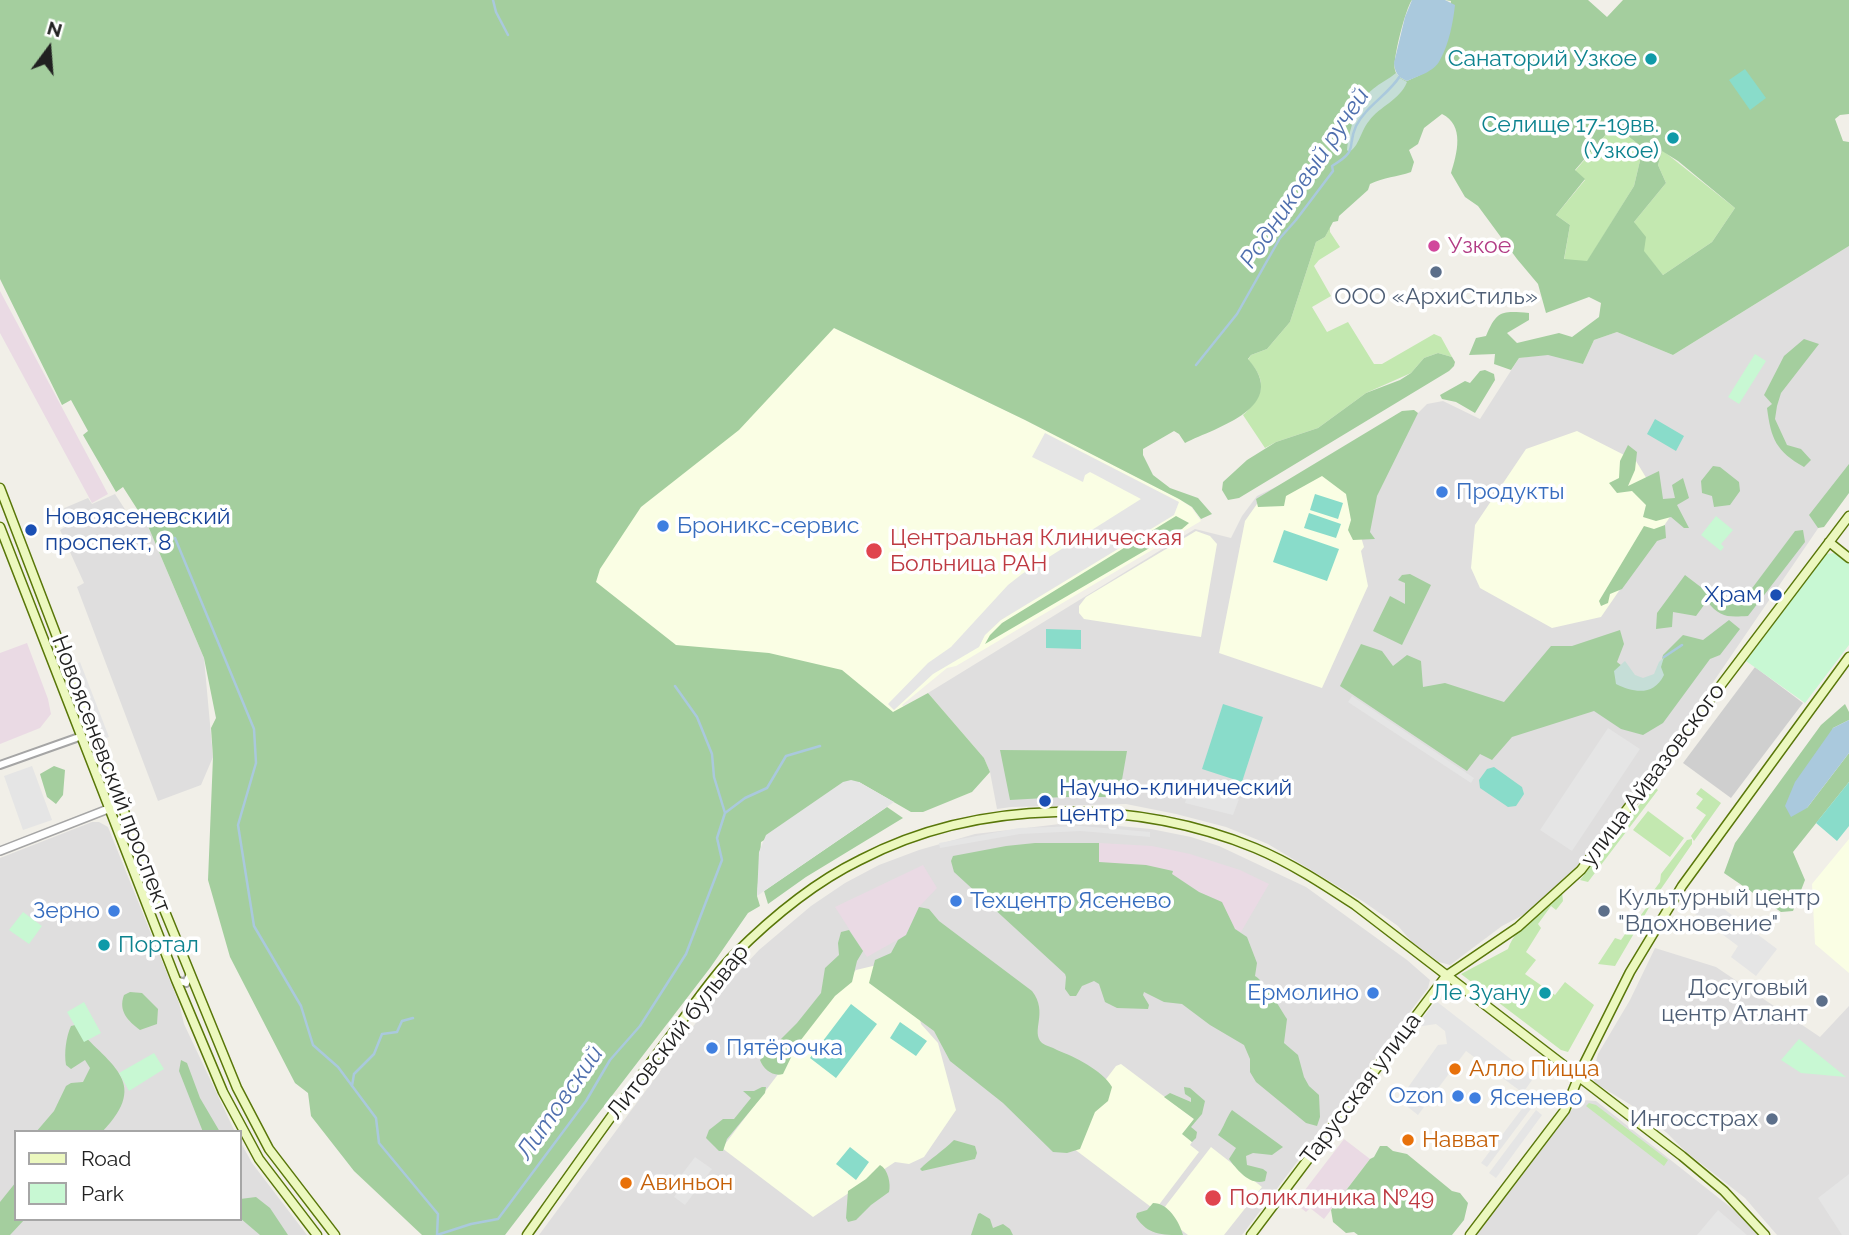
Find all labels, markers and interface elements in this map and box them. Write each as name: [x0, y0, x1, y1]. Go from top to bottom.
north arrow: [14, 14, 84, 84]
text: N: [45, 16, 65, 41]
place label: Санаторий Узкое: [1448, 45, 1637, 73]
marker: Санаторий Узкое: [1643, 51, 1659, 67]
water label: Родниковый ручей: [1234, 83, 1376, 273]
place label: Селище 17-19вв. (Узкое): [1481, 111, 1659, 165]
marker: Селище 17-19вв. (Узкое): [1665, 130, 1681, 146]
place label: Узкое: [1448, 232, 1511, 260]
marker: Узкое: [1426, 238, 1442, 254]
marker: ООО «АрхиСтиль»: [1428, 264, 1444, 280]
place label: ООО «АрхиСтиль»: [1334, 283, 1538, 311]
place label: Продукты: [1456, 478, 1565, 506]
marker: Продукты: [1434, 484, 1450, 500]
place label: Новоясеневский проспект, 8: [45, 503, 231, 557]
place label: Броникс-сервис: [677, 512, 859, 540]
marker: Броникс-сервис: [655, 518, 671, 534]
marker: Новоясеневский проспект, 8: [23, 522, 39, 538]
place label: Центральная Клиническая Больница РАН: [890, 524, 1182, 578]
marker: Центральная Клиническая Больница РАН: [864, 541, 884, 561]
place label: Храм: [1705, 581, 1762, 609]
marker: Храм: [1768, 587, 1784, 603]
street label: Новоясеневский проспект: [45, 632, 177, 916]
street label: улица Айвазовского: [1575, 678, 1731, 872]
place label: Научно-клинический центр: [1059, 774, 1292, 828]
marker: Научно-клинический центр: [1037, 793, 1053, 809]
place label: Культурный центр "Вдохновение": [1618, 884, 1820, 938]
place label: Техцентр Ясенево: [970, 887, 1171, 915]
marker: Техцентр Ясенево: [948, 893, 964, 909]
place label: Зерно: [33, 897, 100, 925]
marker: Зерно: [106, 903, 122, 919]
marker: Культурный центр "Вдохновение": [1596, 903, 1612, 919]
place label: Портал: [118, 931, 199, 959]
marker: Портал: [96, 937, 112, 953]
street label: Литовский бульвар: [601, 939, 755, 1125]
place label: Досуговый центр Атлант: [1661, 974, 1808, 1028]
place label: Ермолино: [1247, 979, 1359, 1007]
place label: Ле Зуану: [1432, 979, 1531, 1007]
marker: Ермолино: [1365, 985, 1381, 1001]
marker: Ле Зуану: [1537, 985, 1553, 1001]
marker: Досуговый центр Атлант: [1814, 993, 1830, 1009]
street label: Тарусская улица: [1295, 1008, 1427, 1170]
place label: Пятёрочка: [726, 1034, 843, 1062]
marker: Пятёрочка: [704, 1040, 720, 1056]
water label: Литовский: [510, 1041, 610, 1165]
place label: Алло Пицца: [1469, 1055, 1600, 1083]
marker: Алло Пицца: [1447, 1061, 1463, 1077]
place label: Ozon: [1389, 1082, 1444, 1110]
place label: Ясенево: [1489, 1084, 1583, 1112]
marker: Ozon: [1450, 1088, 1466, 1104]
marker: Ясенево: [1467, 1090, 1483, 1106]
place label: Ингосстрах: [1630, 1105, 1758, 1133]
marker: Ингосстрах: [1764, 1111, 1780, 1127]
place label: Навват: [1422, 1126, 1499, 1154]
legend: [14, 1130, 242, 1221]
marker: Навват: [1400, 1132, 1416, 1148]
text: Road: [81, 1146, 131, 1171]
place label: Авиньон: [640, 1169, 733, 1197]
marker: Авиньон: [618, 1175, 634, 1191]
text: Park: [81, 1181, 124, 1206]
place label: Поликлиника №49: [1229, 1184, 1434, 1212]
marker: Поликлиника №49: [1203, 1188, 1223, 1208]

